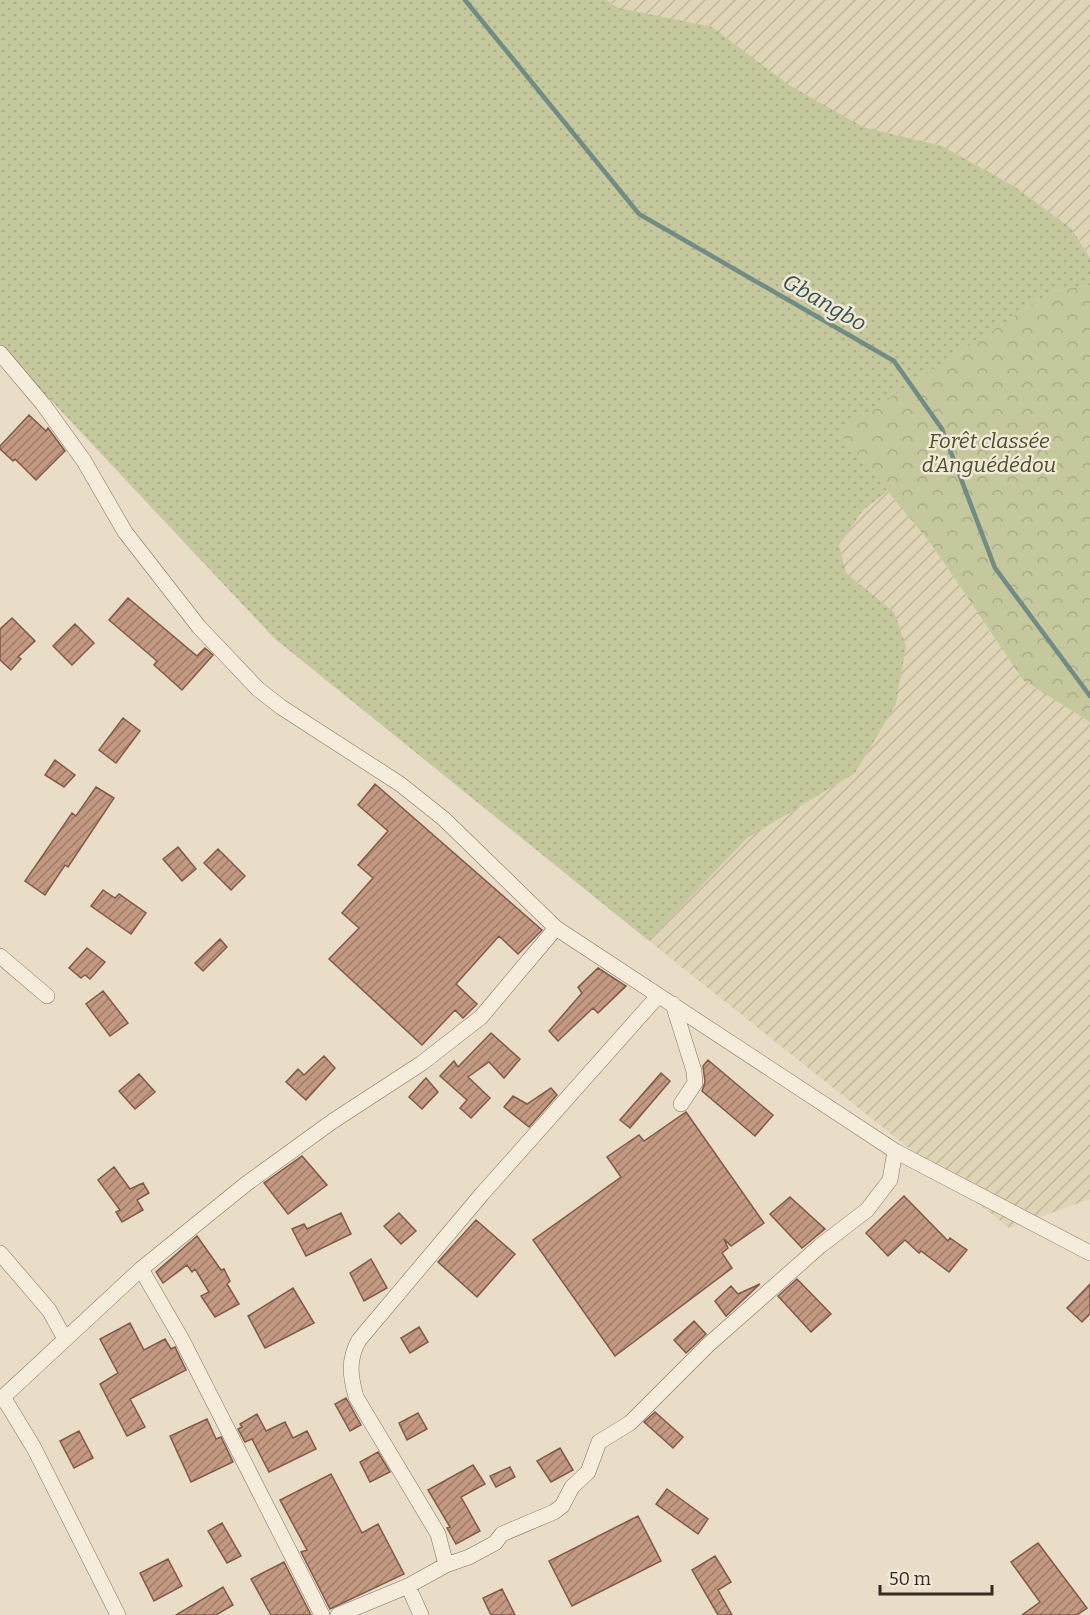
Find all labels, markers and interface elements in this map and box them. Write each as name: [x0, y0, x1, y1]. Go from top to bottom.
water label: Gbangbo: [778, 268, 871, 337]
park label: Forêt classée d’Anguédédou: [922, 428, 1056, 478]
scale bar: [880, 1558, 992, 1596]
text: 50 m: [889, 1568, 931, 1590]

